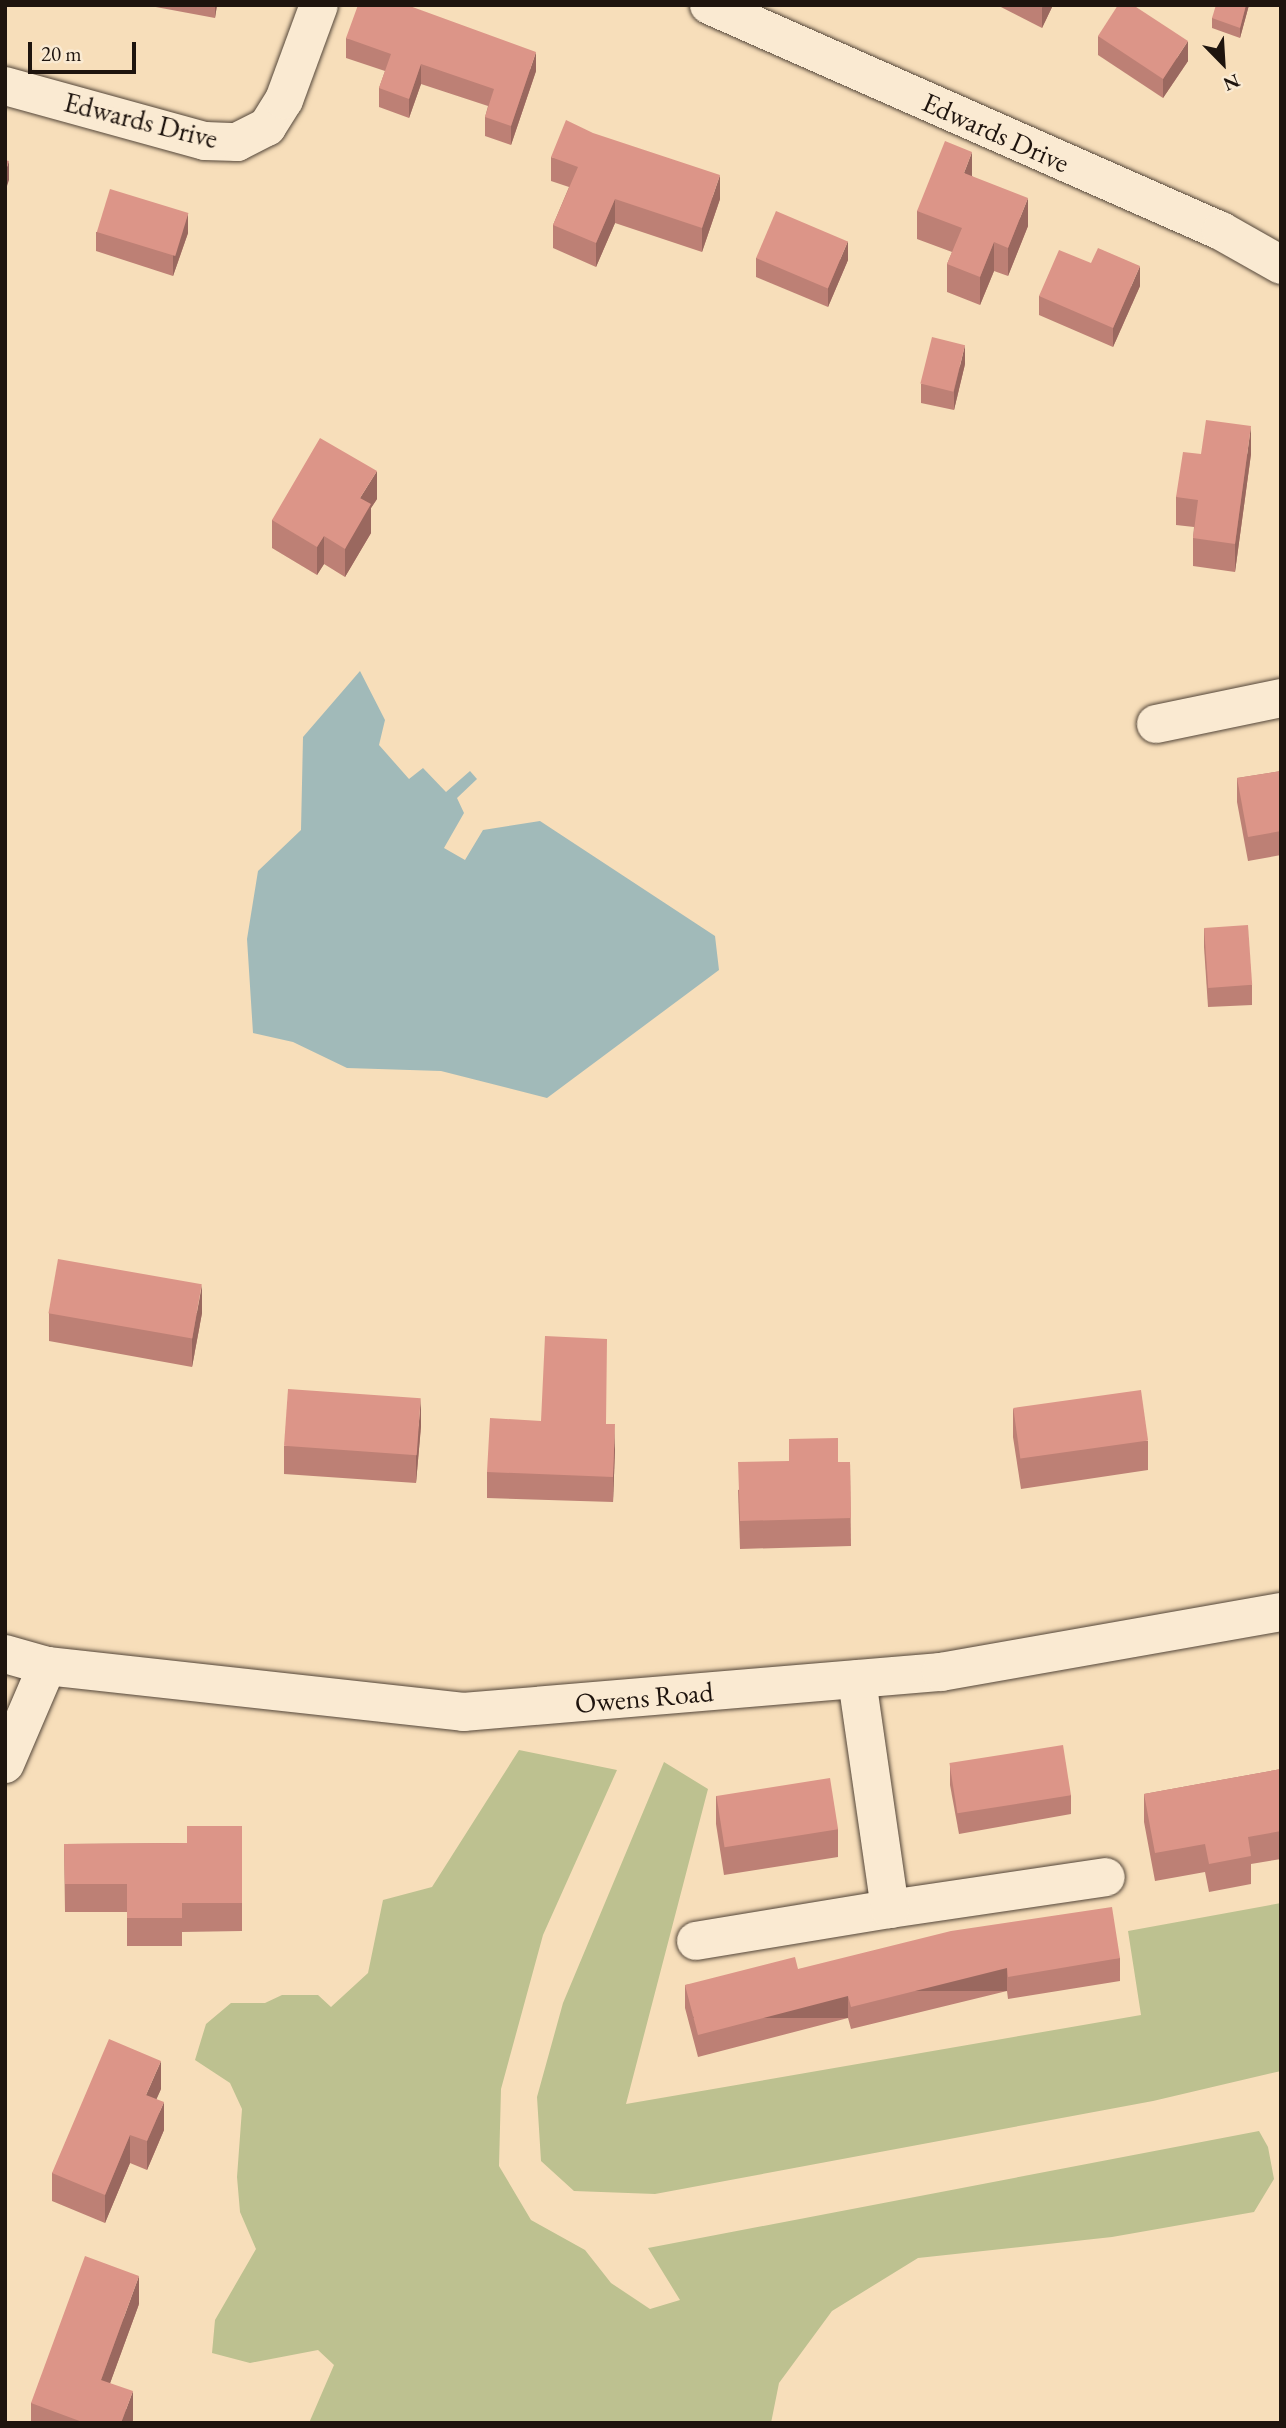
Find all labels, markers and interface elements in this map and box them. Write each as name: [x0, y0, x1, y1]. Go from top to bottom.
scale bar: [32, 28, 140, 72]
north arrow: [1188, 28, 1258, 98]
text: 20 m: [41, 40, 82, 67]
text: N: [1220, 68, 1244, 97]
street label: Edwards Drive: [61, 85, 221, 155]
street label: Edwards Drive: [917, 85, 1075, 179]
street label: Owens Road: [573, 1674, 715, 1720]

